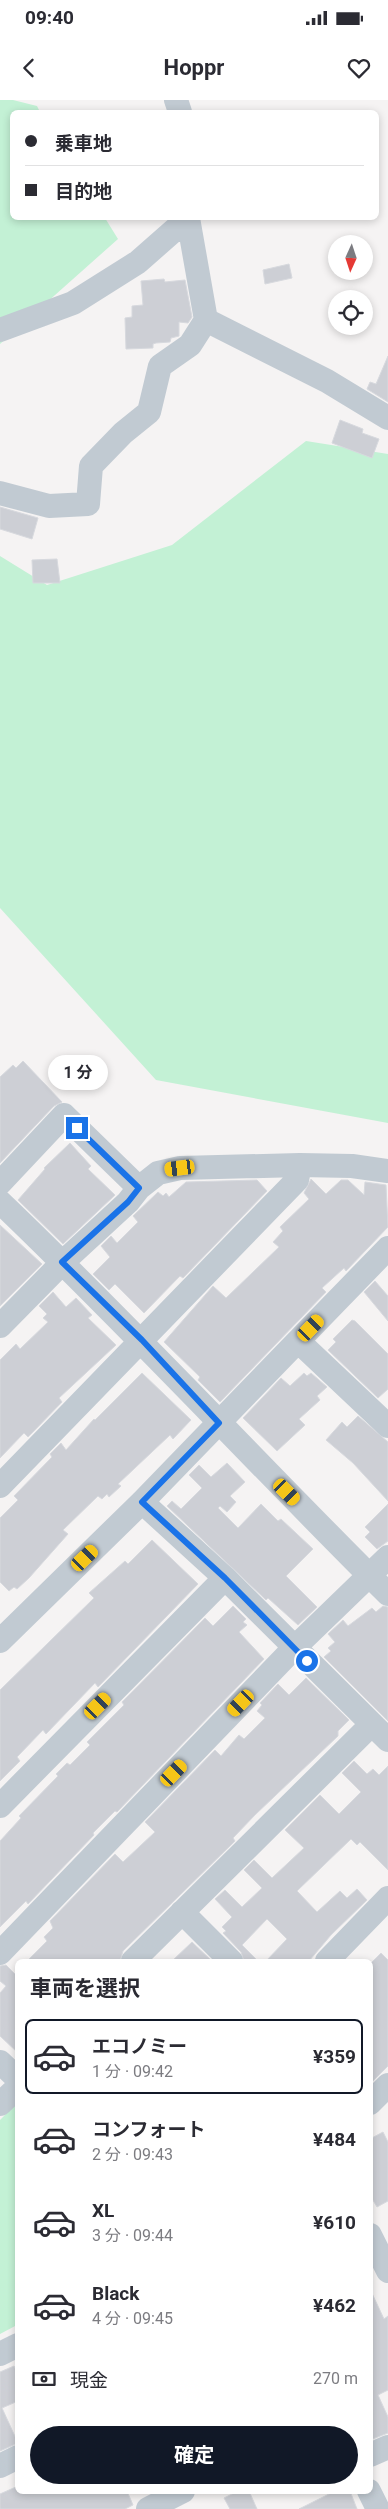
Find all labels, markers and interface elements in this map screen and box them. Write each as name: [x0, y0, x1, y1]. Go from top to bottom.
text: 09:40: [25, 6, 74, 29]
icon: back: [15, 54, 43, 82]
icon: heart: [345, 54, 373, 82]
text: Hoppr: [164, 55, 224, 80]
text: 乗車地: [55, 132, 112, 155]
text: 目的地: [55, 180, 112, 203]
north arrow: [328, 235, 372, 280]
map controls: [328, 235, 373, 335]
button: locate: [328, 290, 373, 335]
callout: 1 分: [47, 1056, 107, 1090]
text: 1 分: [63, 1063, 93, 1082]
route end: [66, 1117, 88, 1139]
car: [164, 1159, 195, 1177]
car: [295, 1312, 326, 1344]
car: [271, 1476, 302, 1508]
car: [68, 1542, 101, 1574]
route start: [296, 1650, 318, 1672]
car: [225, 1687, 256, 1719]
car: [82, 1690, 113, 1722]
car: [158, 1757, 189, 1789]
text: 車両を選択: [30, 1976, 140, 2001]
icon: car: [32, 2034, 77, 2079]
text: エコノミー: [92, 2035, 187, 2058]
text: ¥359: [313, 2045, 356, 2068]
text: 1 分 · 09:42: [92, 2062, 173, 2081]
icon: car: [32, 2117, 77, 2162]
text: コンフォート: [92, 2118, 205, 2141]
text: ¥484: [313, 2128, 356, 2151]
text: 2 分 · 09:43: [92, 2145, 173, 2164]
text: XL: [92, 2199, 114, 2222]
icon: car: [32, 2200, 77, 2245]
text: ¥610: [313, 2211, 356, 2234]
text: 3 分 · 09:44: [92, 2226, 173, 2245]
text: Black: [92, 2282, 139, 2305]
icon: car: [32, 2283, 77, 2328]
text: ¥462: [313, 2294, 356, 2317]
text: 4 分 · 09:45: [92, 2309, 173, 2328]
icon: cash: [30, 2365, 58, 2393]
text: 現金: [70, 2369, 108, 2392]
text: 270 m: [313, 2369, 358, 2388]
button: 確定: [30, 2426, 358, 2484]

